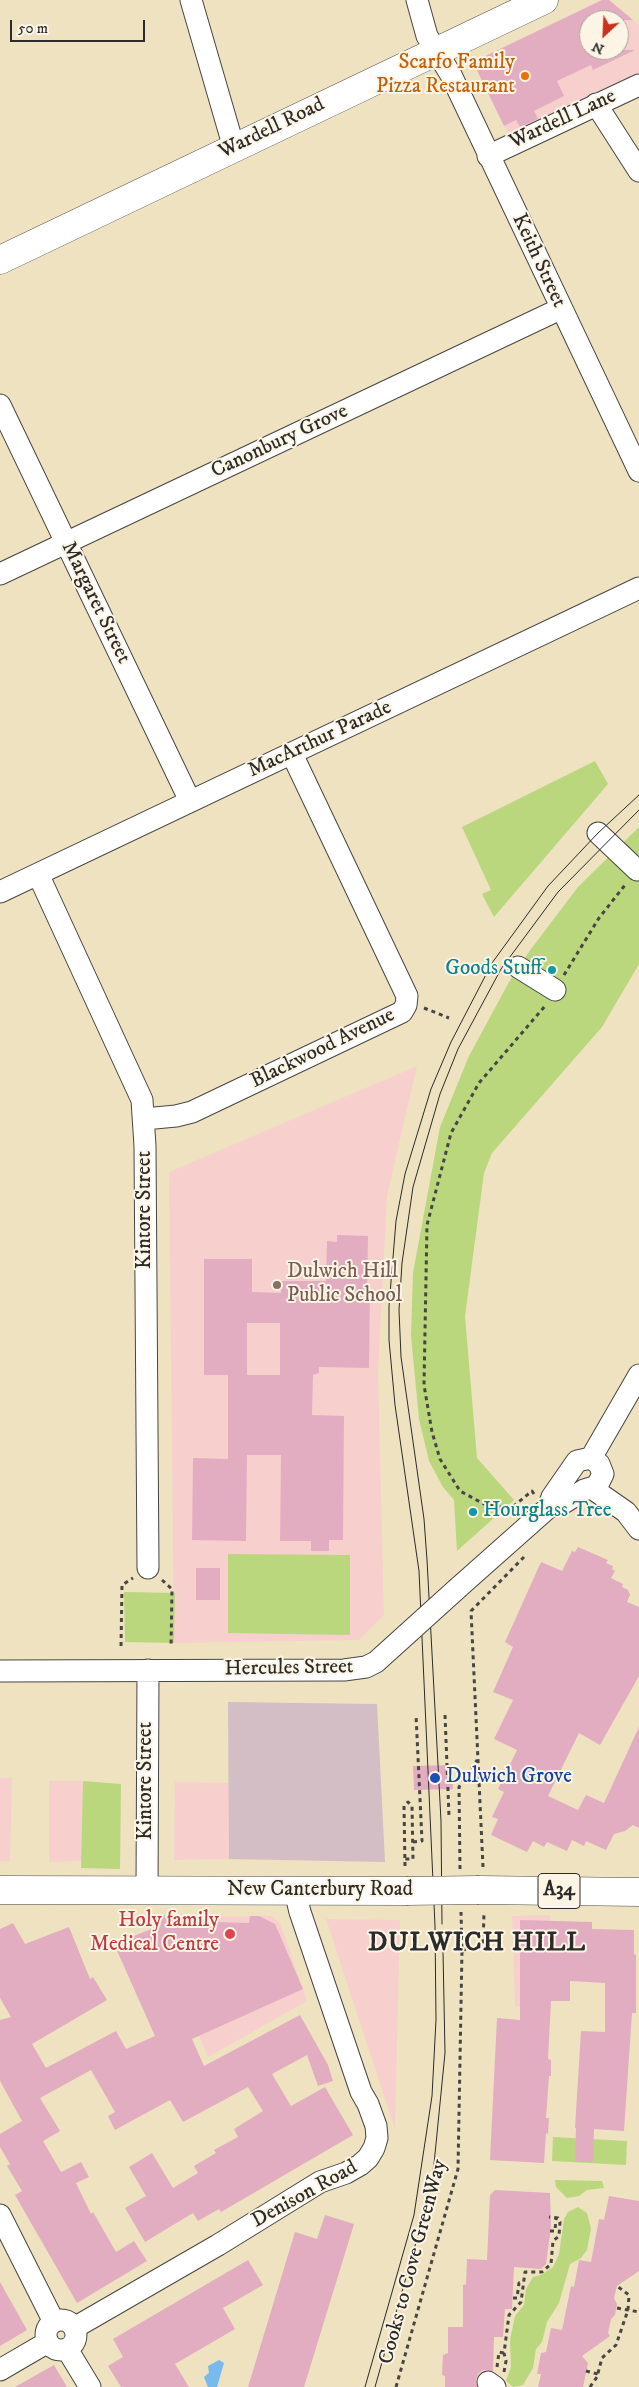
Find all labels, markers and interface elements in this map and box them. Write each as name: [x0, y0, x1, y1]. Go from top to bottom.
scale bar: [12, 10, 148, 42]
north arrow: [579, 10, 629, 60]
text: 50 m: [18, 19, 48, 38]
text: N: [589, 37, 607, 58]
place label: Scarfo Family Pizza Restaurant: [376, 51, 515, 101]
marker: Scarfo Family Pizza Restaurant: [519, 70, 531, 82]
street label: Wardell Lane: [506, 84, 620, 156]
street label: Wardell Road: [215, 93, 329, 165]
street label: Keith Street: [505, 210, 571, 312]
street label: Canonbury Grove: [208, 399, 352, 485]
street label: Margaret Street: [55, 538, 135, 668]
street label: MacArthur Parade: [244, 696, 396, 784]
place label: Goods Stuff: [445, 957, 542, 983]
marker: Goods Stuff: [546, 964, 558, 976]
street label: Blackwood Avenue: [247, 1003, 399, 1095]
street label: Kintore Street: [133, 1151, 159, 1269]
place label: Dulwich Hill Public School: [287, 1260, 402, 1310]
marker: Dulwich Hill Public School: [271, 1279, 283, 1291]
place label: Hourglass Tree: [483, 1499, 611, 1525]
marker: Hourglass Tree: [467, 1506, 479, 1518]
street label: Hercules Street: [224, 1655, 354, 1683]
street label: Kintore Street: [134, 1722, 160, 1840]
place label: Dulwich Grove: [446, 1765, 572, 1791]
marker: Dulwich Grove: [428, 1771, 442, 1785]
road number: A34: [538, 1874, 580, 1908]
street label: New Canterbury Road: [227, 1878, 413, 1904]
place label: Holy family Medical Centre: [90, 1909, 219, 1959]
marker: Holy family Medical Centre: [223, 1927, 237, 1941]
district label: DULWICH HILL: [367, 1929, 587, 1961]
street label: Denison Road: [248, 2156, 362, 2234]
street label: Cooks to Cove GreenWay: [375, 2157, 453, 2367]

